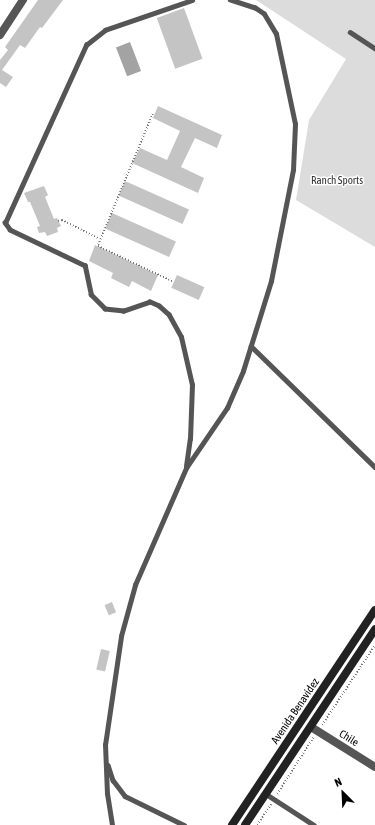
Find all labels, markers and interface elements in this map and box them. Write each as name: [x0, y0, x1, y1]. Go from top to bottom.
park label: Ranch Sports: [311, 173, 363, 187]
street label: Avenida Benavídez: [268, 676, 322, 746]
street label: Chile: [337, 727, 361, 749]
north arrow: [323, 773, 363, 813]
text: N: [333, 775, 344, 789]

